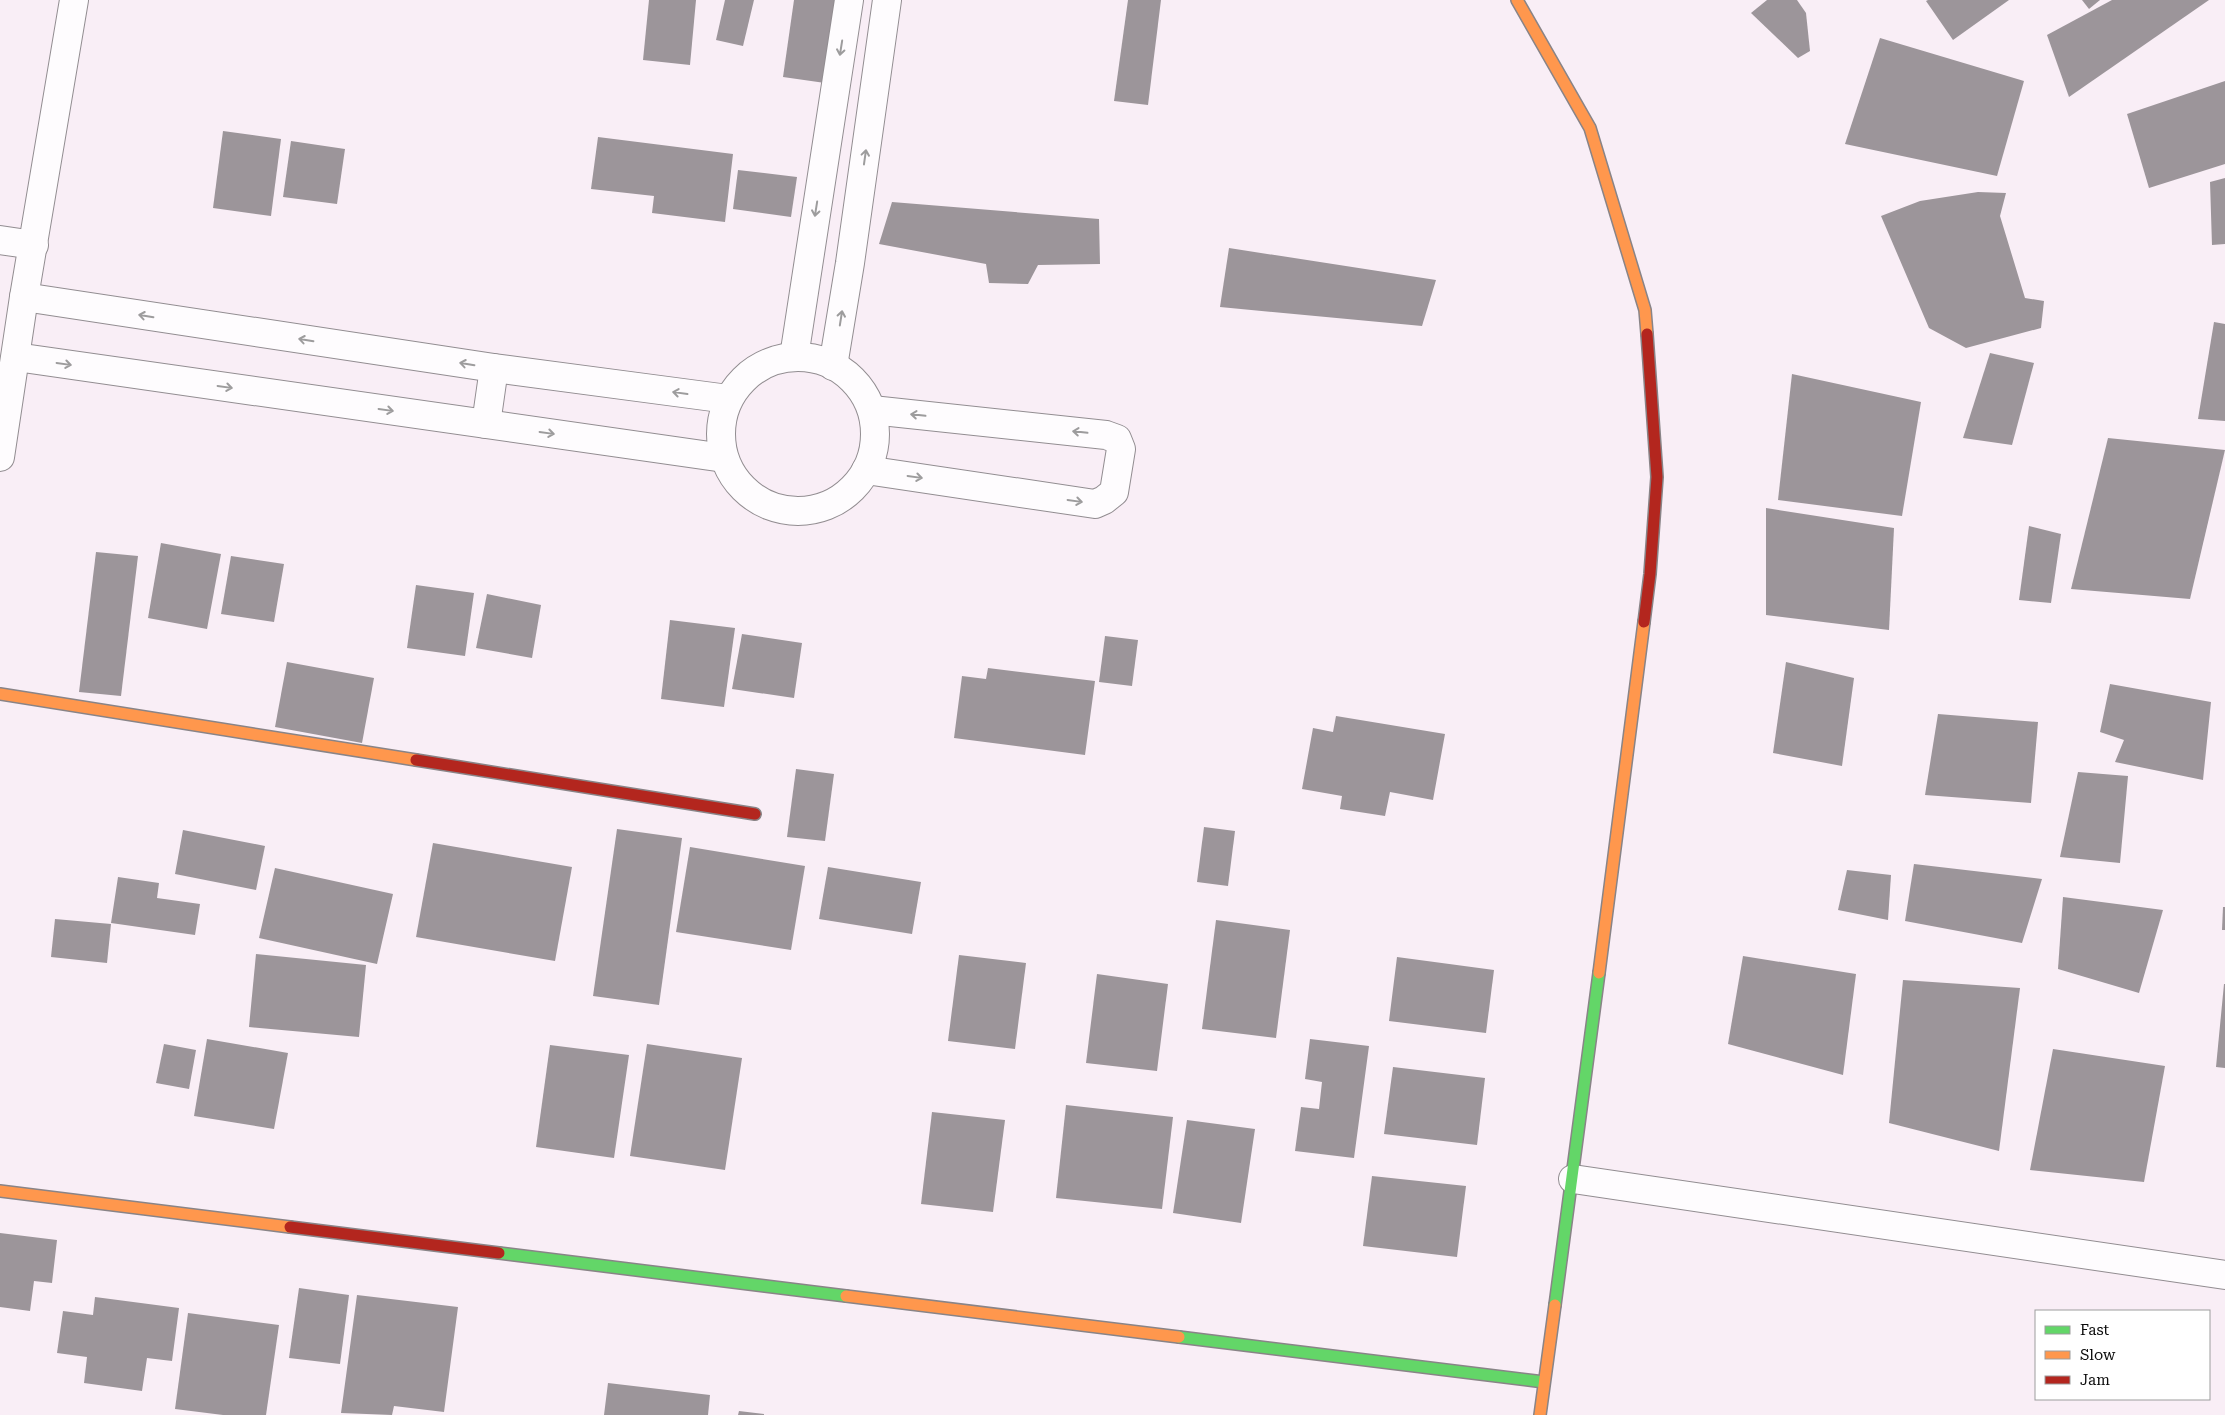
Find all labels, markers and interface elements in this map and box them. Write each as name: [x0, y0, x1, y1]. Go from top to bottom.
one-way arrow: [836, 40, 846, 56]
one-way arrow: [860, 149, 870, 165]
one-way arrow: [811, 200, 821, 216]
one-way arrow: [138, 310, 154, 320]
one-way arrow: [836, 310, 846, 326]
one-way arrow: [299, 334, 315, 344]
one-way arrow: [56, 359, 72, 369]
one-way arrow: [459, 359, 475, 369]
one-way arrow: [217, 382, 233, 392]
one-way arrow: [673, 388, 689, 398]
one-way arrow: [378, 405, 394, 415]
one-way arrow: [911, 410, 927, 420]
one-way arrow: [1072, 427, 1088, 437]
one-way arrow: [538, 428, 554, 438]
one-way arrow: [906, 472, 922, 482]
one-way arrow: [1067, 496, 1083, 506]
legend: [2035, 1310, 2210, 1400]
text: Fast: [2080, 1321, 2110, 1339]
text: Slow: [2080, 1346, 2116, 1364]
text: Jam: [2080, 1371, 2110, 1389]

